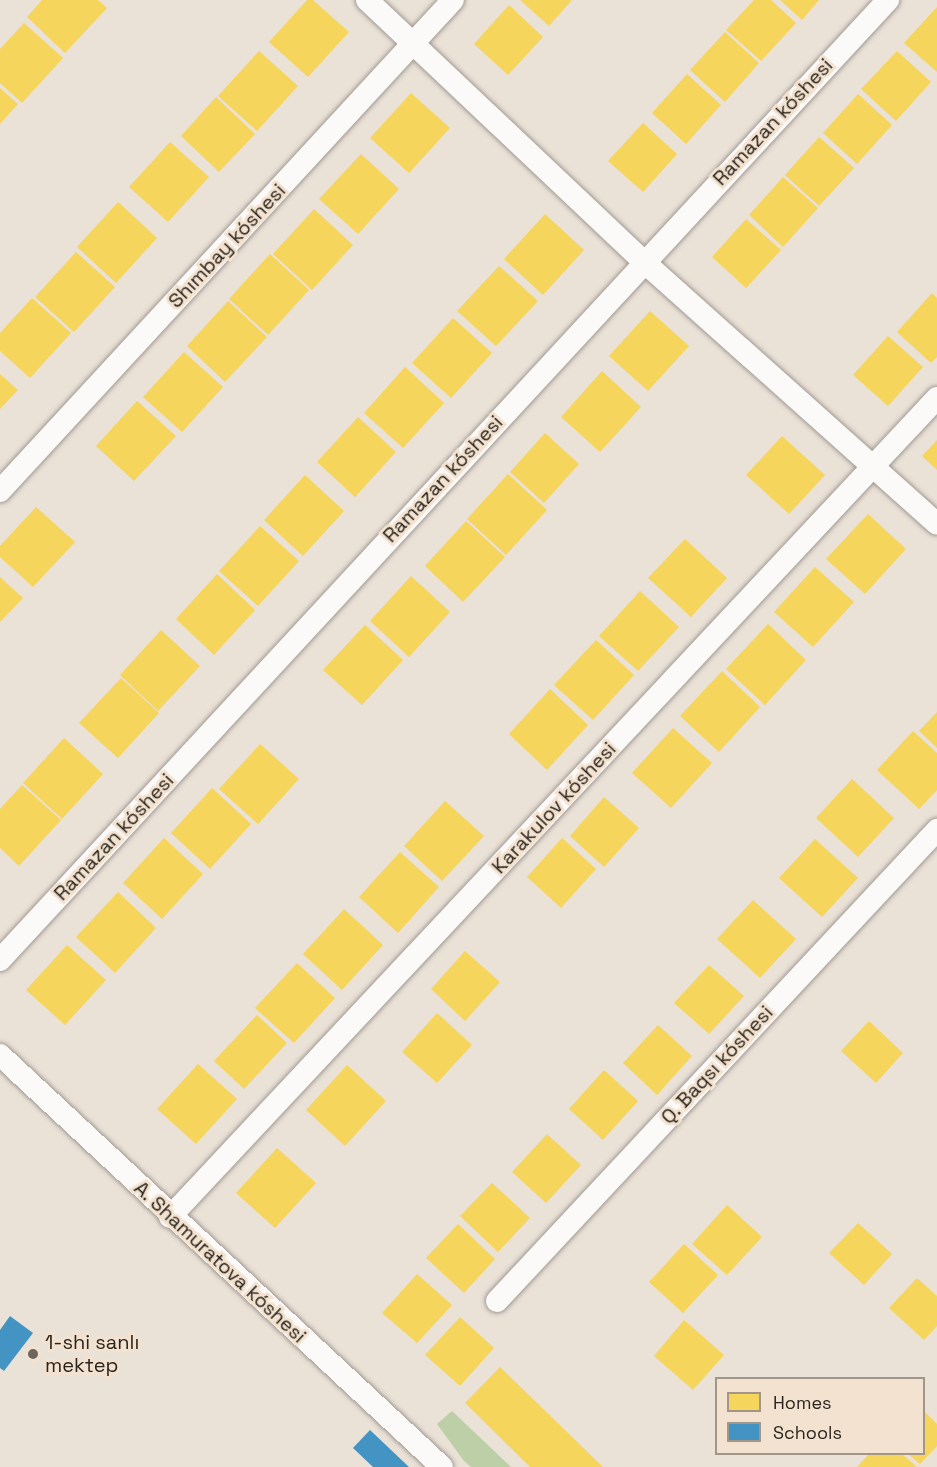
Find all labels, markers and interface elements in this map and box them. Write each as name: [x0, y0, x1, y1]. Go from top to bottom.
street label: Ramazan kóshesi: [708, 54, 838, 190]
street label: Shımbay kóshesi: [163, 179, 291, 313]
street label: Ramazan kóshesi: [378, 411, 508, 547]
street label: Karakulov kóshesi: [487, 737, 621, 879]
street label: Ramazan kóshesi: [49, 769, 179, 905]
street label: Q. Baqsı kóshesi: [656, 1001, 778, 1129]
street label: A. Shamuratova kóshesi: [129, 1176, 311, 1348]
place label: 1-shi sanlı mektep: [45, 1330, 139, 1377]
marker: 1-shi sanlı mektep: [26, 1347, 40, 1361]
legend: [715, 1377, 925, 1455]
text: Homes: [773, 1391, 832, 1414]
text: Schools: [773, 1421, 842, 1444]

